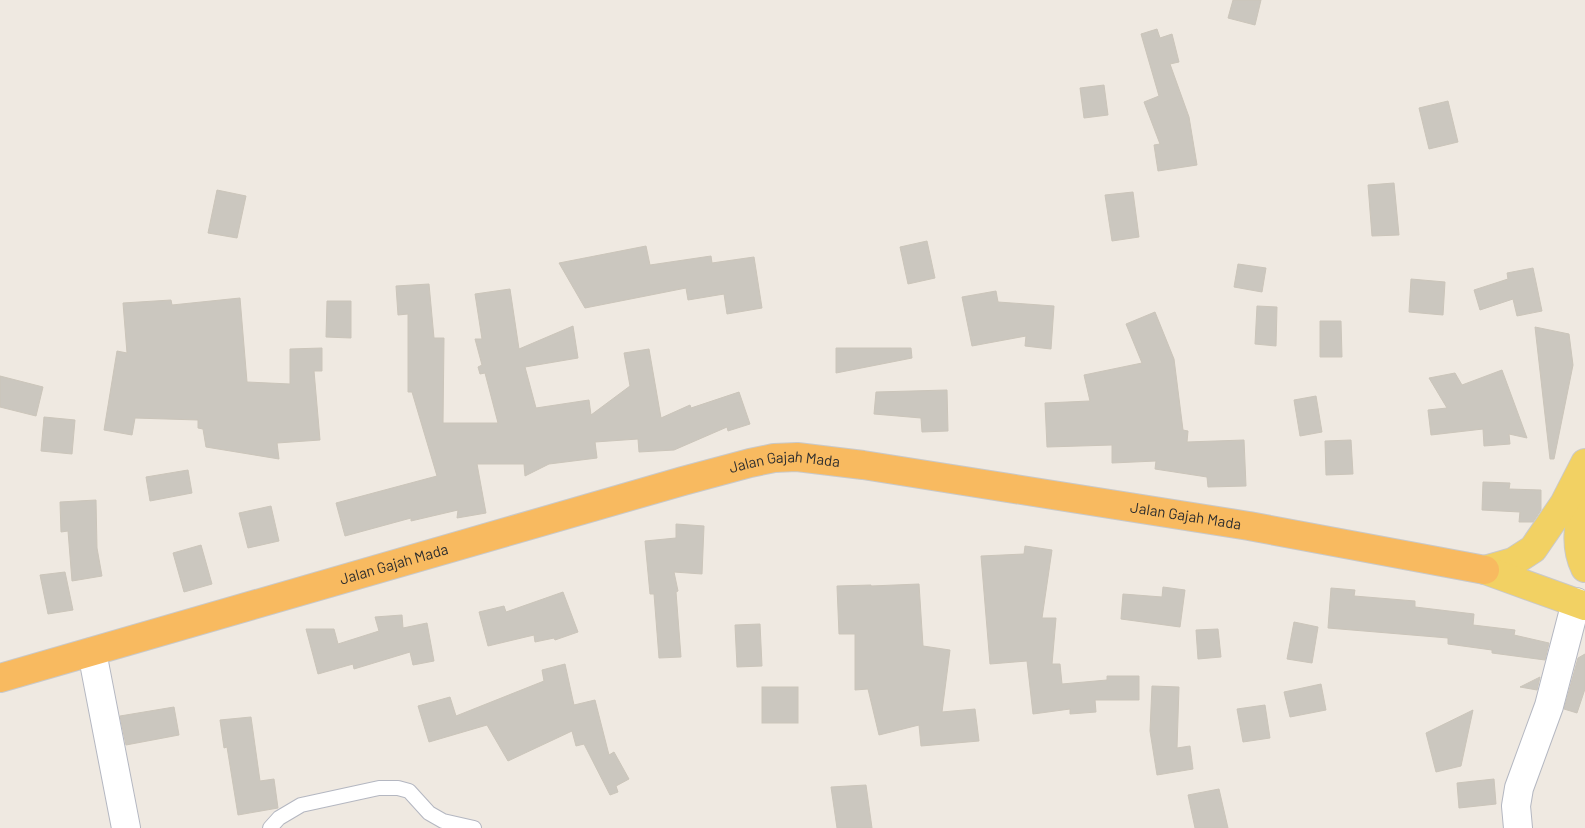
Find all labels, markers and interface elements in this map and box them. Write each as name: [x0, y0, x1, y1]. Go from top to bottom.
street label: Jalan Gajah Mada: [727, 447, 841, 476]
street label: Jalan Gajah Mada: [1129, 497, 1243, 533]
street label: Jalan Gajah Mada: [337, 539, 450, 588]

